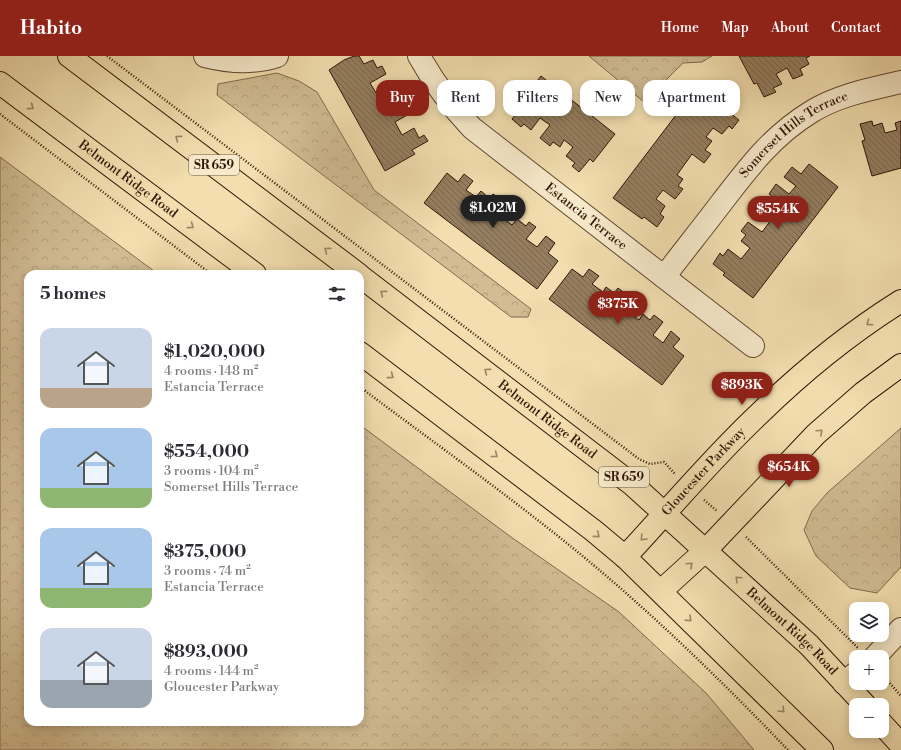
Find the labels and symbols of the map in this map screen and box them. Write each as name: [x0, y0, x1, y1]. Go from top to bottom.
street label: Somerset Hills Terrace: [736, 88, 850, 181]
one-way arrow: [27, 102, 34, 109]
street label: Belmont Ridge Road: [74, 136, 181, 222]
one-way arrow: [176, 136, 183, 143]
road number: SR 659: [189, 155, 239, 175]
street label: Estancia Terrace: [542, 180, 631, 254]
pin: $1.02M: [460, 195, 526, 229]
pin: $554K: [750, 196, 806, 230]
one-way arrow: [187, 222, 194, 229]
one-way arrow: [324, 248, 331, 255]
one-way arrow: [380, 290, 387, 298]
pin: $375K: [590, 291, 646, 325]
one-way arrow: [866, 318, 873, 325]
one-way arrow: [484, 369, 491, 376]
one-way arrow: [387, 372, 394, 379]
pin: $893K: [714, 372, 770, 406]
street label: Belmont Ridge Road: [494, 376, 600, 463]
street label: Gloucester Parkway: [658, 423, 749, 519]
one-way arrow: [815, 429, 823, 436]
one-way arrow: [490, 450, 497, 457]
pin: $654K: [761, 454, 817, 488]
road number: SR 659: [599, 467, 649, 487]
one-way arrow: [593, 530, 600, 537]
one-way arrow: [640, 533, 648, 541]
one-way arrow: [685, 562, 693, 570]
one-way arrow: [735, 576, 743, 584]
street label: Belmont Ridge Road: [742, 583, 841, 679]
one-way arrow: [684, 614, 692, 621]
one-way arrow: [777, 705, 785, 713]

